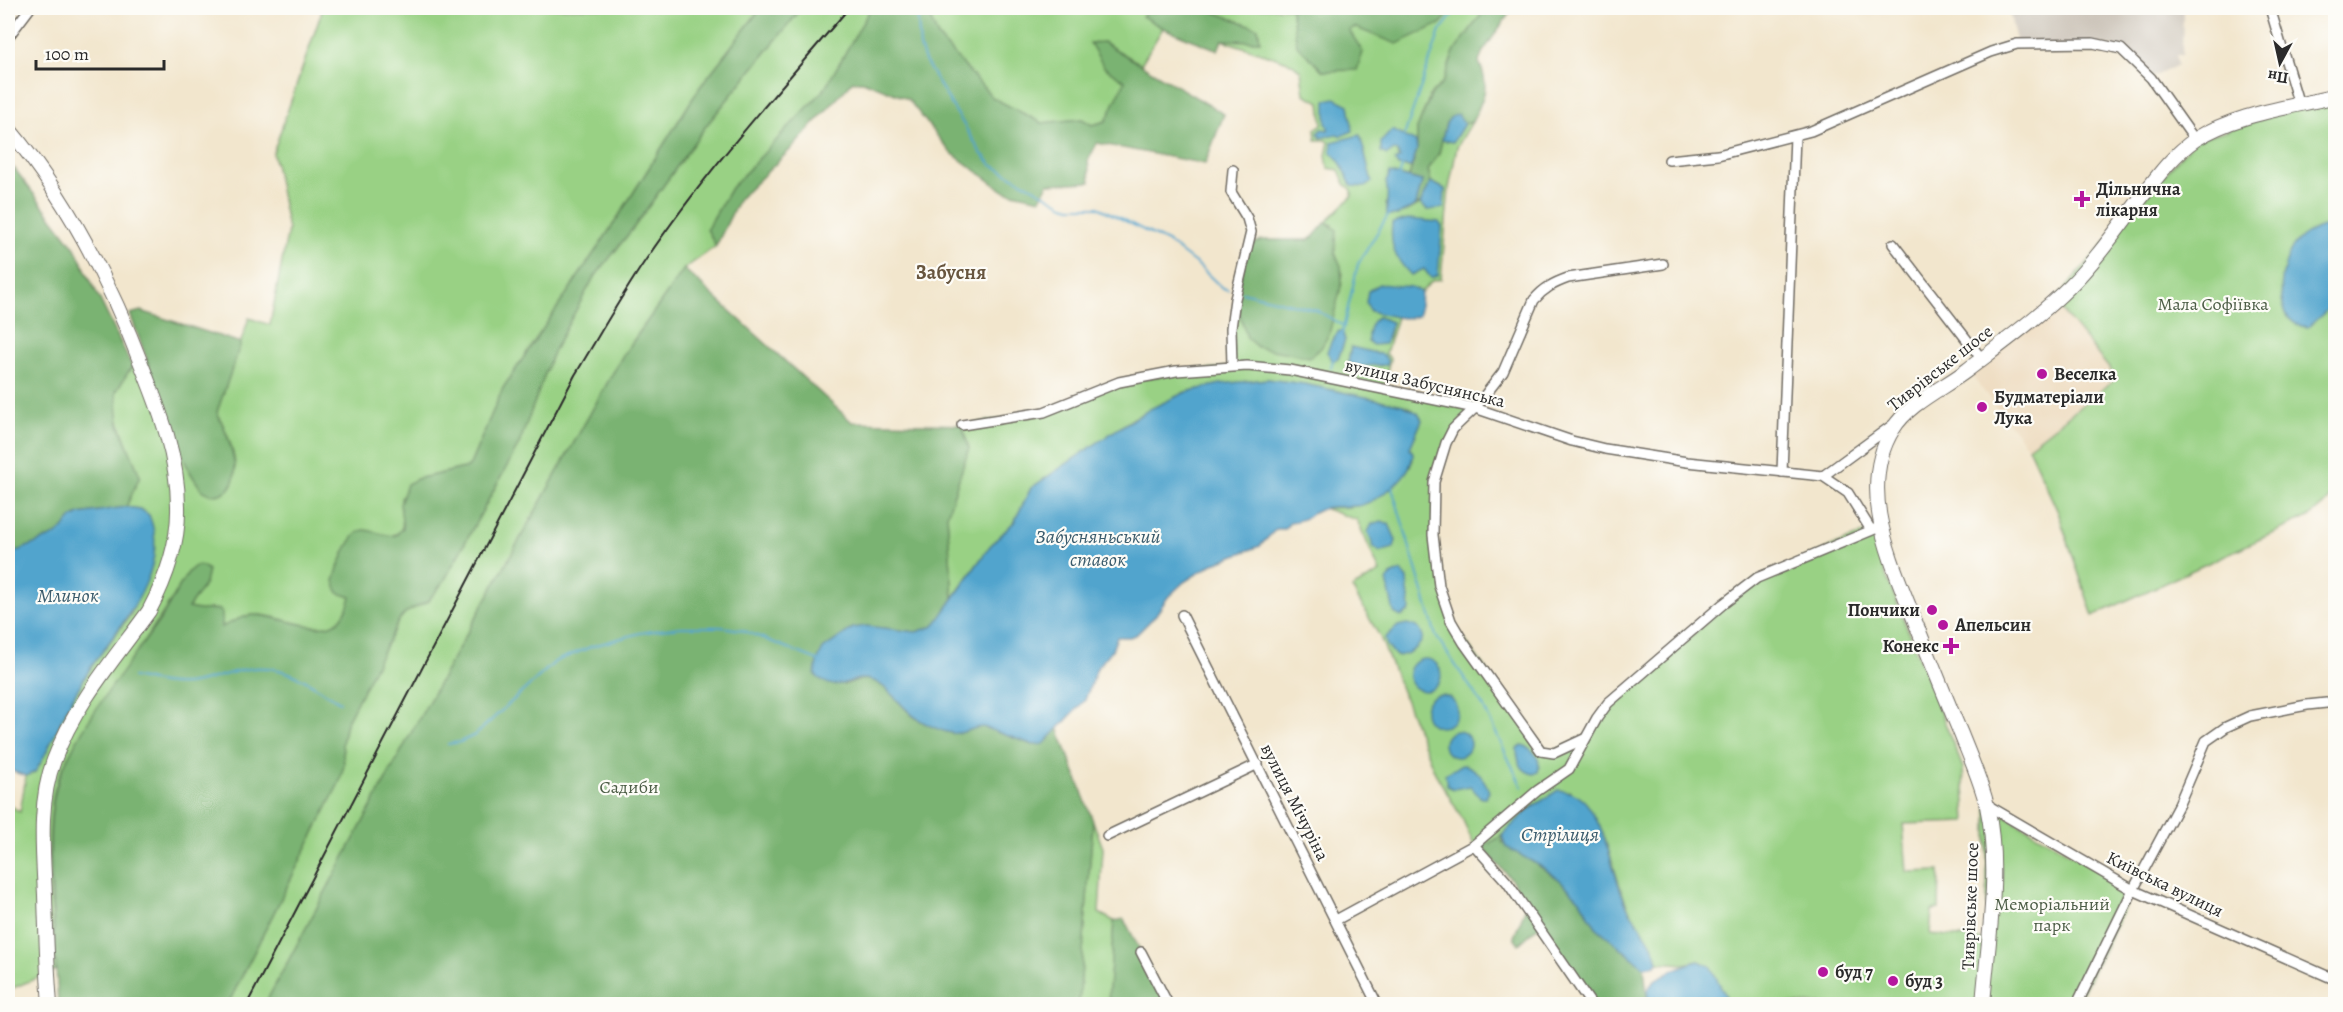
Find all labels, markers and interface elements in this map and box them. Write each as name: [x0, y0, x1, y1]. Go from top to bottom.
scale bar: [36, 33, 164, 71]
north arrow: [2250, 33, 2310, 93]
text: 100 m: [45, 42, 89, 66]
text: Пн: [2266, 65, 2290, 89]
place label: Дільнична лікарня: [2095, 177, 2181, 222]
marker: Дільнична лікарня: [2073, 190, 2091, 208]
district label: Забусня: [916, 259, 986, 286]
park label: Мала Софіївка: [2157, 292, 2269, 316]
street label: Тиврівське шосе: [1882, 319, 1998, 417]
street label: вулиця Забуснянська: [1343, 353, 1508, 413]
place label: Веселка: [2054, 362, 2117, 386]
marker: Веселка: [2035, 367, 2049, 381]
place label: Будматеріали Лука: [1994, 385, 2104, 430]
marker: Будматеріали Лука: [1975, 400, 1989, 414]
water label: Забусняньський ставок: [1036, 523, 1160, 573]
water label: Млинок: [37, 582, 99, 609]
place label: Пончики: [1848, 598, 1920, 622]
marker: Пончики: [1925, 603, 1939, 617]
place label: Апельсин: [1954, 613, 2031, 637]
marker: Апельсин: [1936, 618, 1950, 632]
place label: Конекс: [1882, 634, 1939, 658]
marker: Конекс: [1944, 639, 1958, 653]
street label: вулиця Мічуріна: [1255, 739, 1335, 865]
park label: Садиби: [600, 775, 658, 799]
water label: Стрілиця: [1521, 821, 1599, 848]
street label: Тиврівське шосе: [1956, 842, 1984, 970]
street label: Київська вулиця: [2103, 845, 2227, 923]
park label: Меморіальний парк: [1994, 892, 2110, 937]
place label: буд 7: [1835, 960, 1873, 984]
marker: буд 7: [1816, 965, 1830, 979]
place label: буд 3: [1905, 969, 1943, 993]
marker: буд 3: [1886, 974, 1900, 988]

